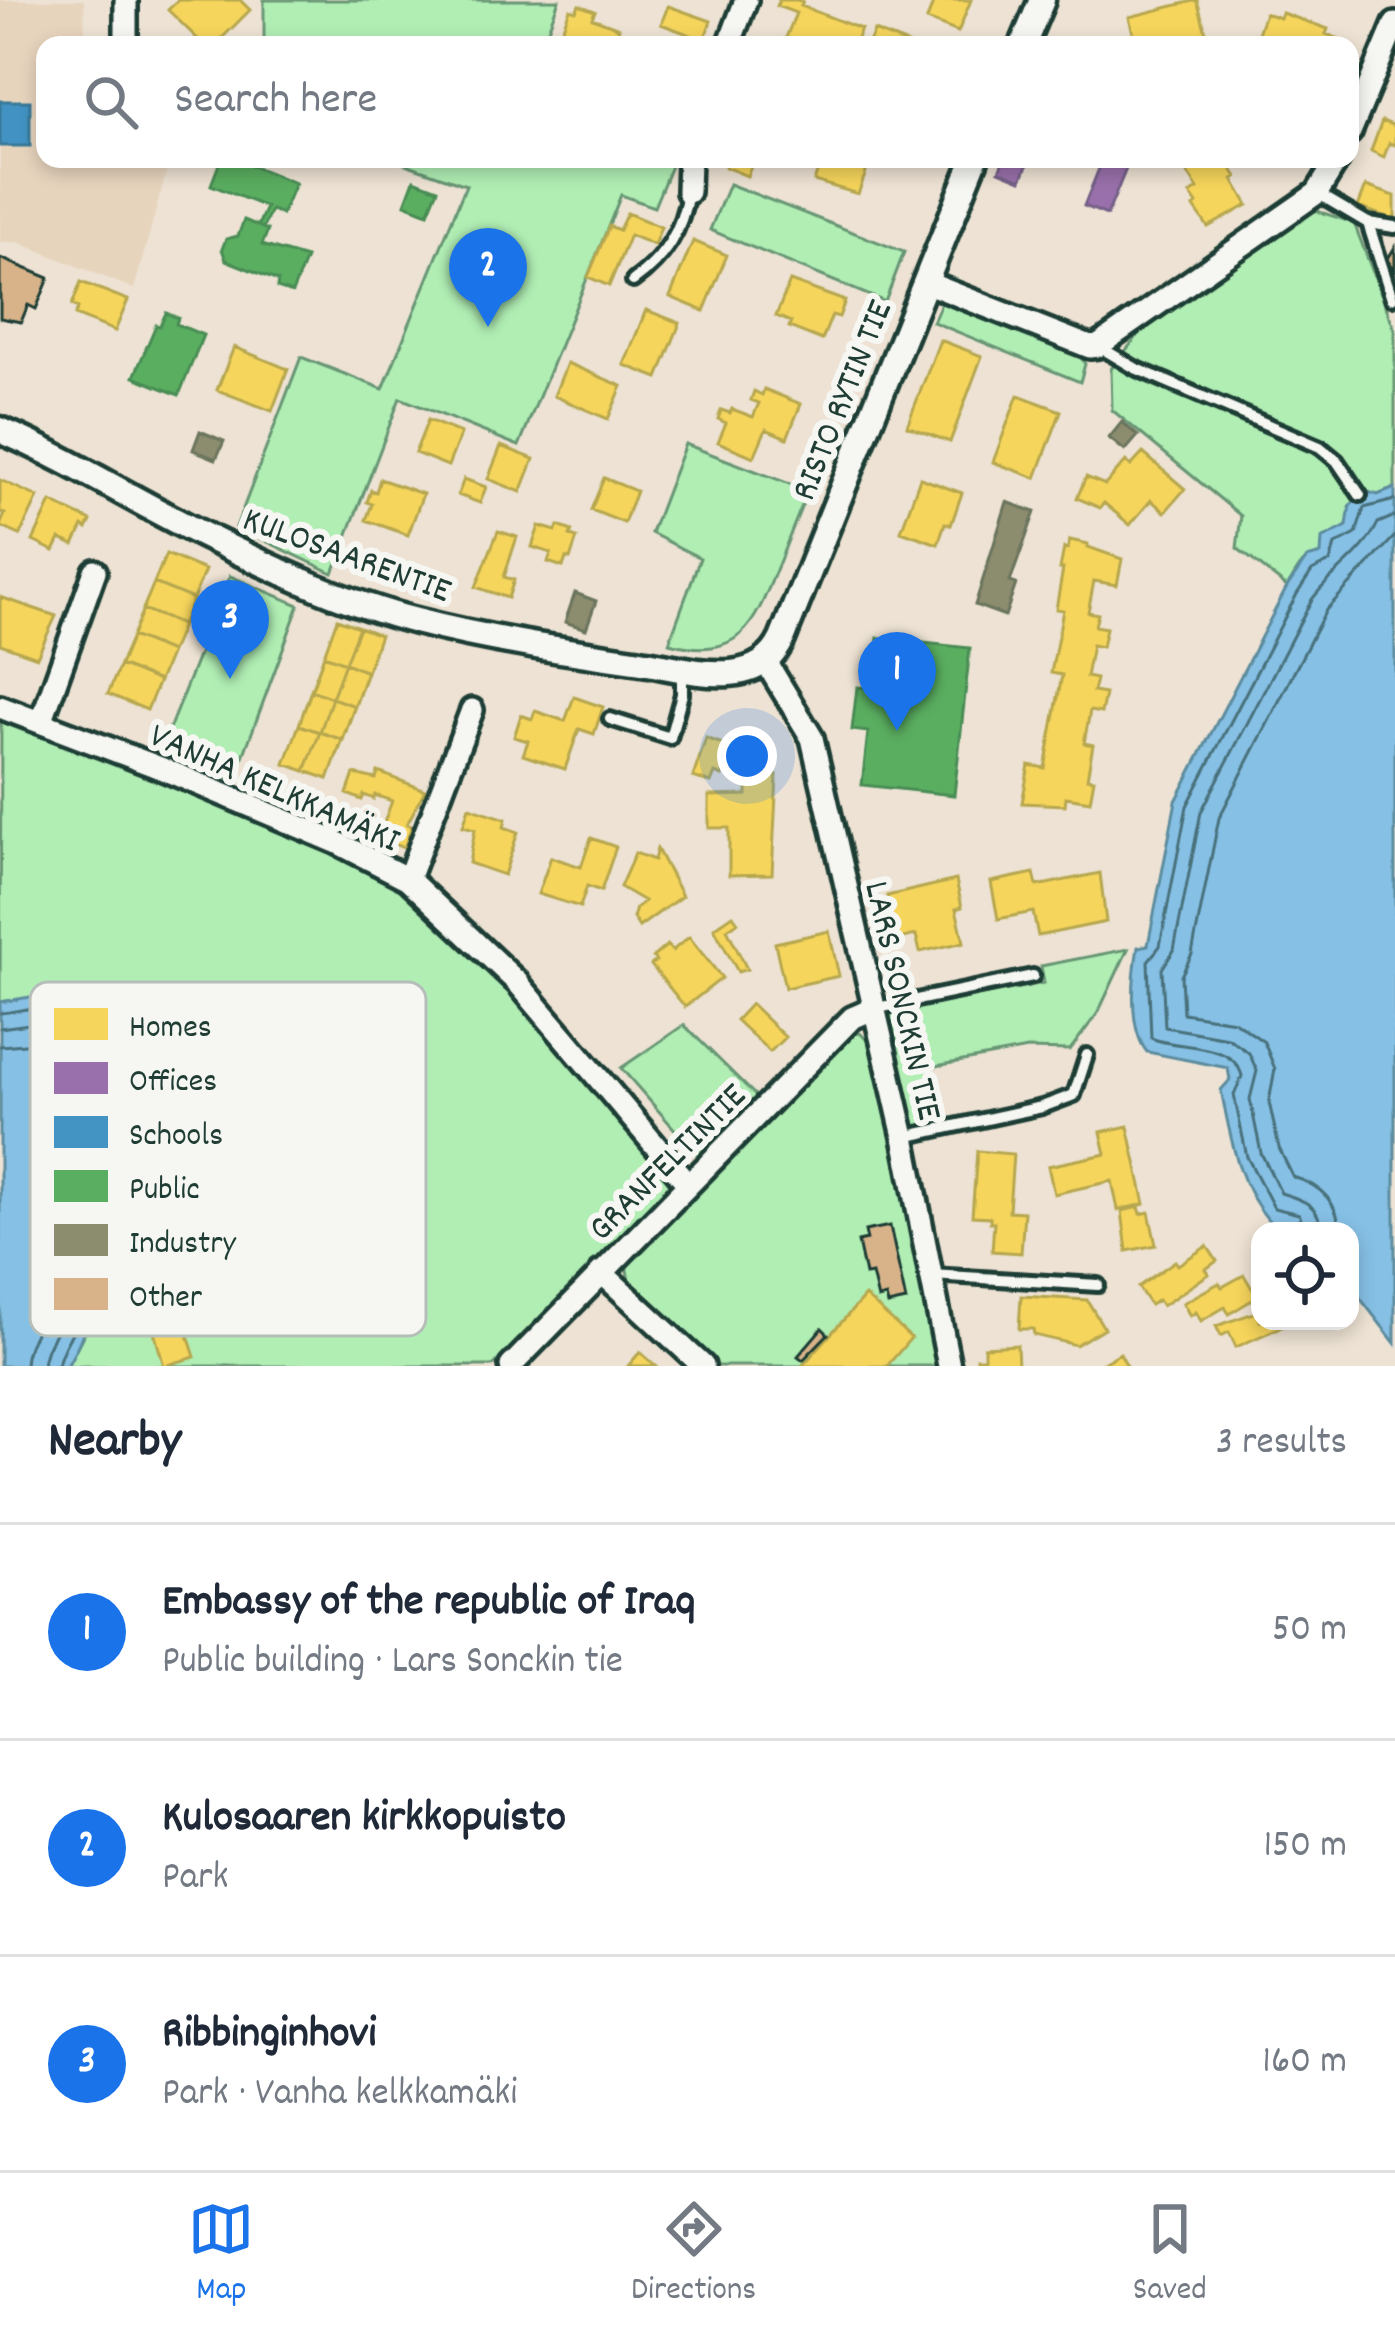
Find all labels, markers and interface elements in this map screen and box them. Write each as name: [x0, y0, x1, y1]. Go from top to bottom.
search box: [36, 36, 1359, 168]
icon: search: [78, 69, 144, 135]
text: Search here: [174, 70, 377, 134]
pin: 2: [449, 228, 527, 327]
street label: RISTO RYTIN TIE: [781, 293, 908, 509]
street label: KULOSAARENTIE: [235, 496, 457, 619]
pin: 3: [191, 580, 269, 679]
pin: 1: [858, 632, 936, 731]
street label: VANHA KELKKAMÄKI: [140, 712, 407, 869]
your location: [717, 726, 777, 786]
street label: LARS SONCKIN TIE: [847, 877, 953, 1126]
legend: [30, 982, 426, 1336]
text: Homes: [129, 1006, 212, 1053]
text: Offices: [129, 1060, 217, 1107]
street label: GRANFELTINTIE: [578, 1073, 760, 1255]
text: Schools: [129, 1114, 223, 1161]
text: Public: [129, 1168, 200, 1215]
text: Industry: [129, 1222, 236, 1269]
map controls: [1251, 1222, 1359, 1330]
button: locate: [1251, 1222, 1359, 1330]
text: Other: [129, 1276, 203, 1323]
text: Nearby: [48, 1408, 181, 1480]
text: 3 results: [1216, 1417, 1347, 1472]
text: Embassy of the republic of Iraq: [162, 1572, 695, 1636]
text: 1: [83, 1604, 91, 1659]
text: 50 m: [1272, 1604, 1347, 1659]
text: Public building · Lars Sonckin tie: [162, 1636, 623, 1691]
text: Kulosaaren kirkkopuisto: [162, 1788, 566, 1852]
text: 2: [78, 1820, 96, 1875]
text: 150 m: [1263, 1820, 1347, 1875]
text: Park: [162, 1852, 228, 1907]
text: Ribbinginhovi: [162, 2004, 377, 2068]
text: 3: [78, 2036, 96, 2091]
text: 160 m: [1262, 2036, 1347, 2091]
text: Park · Vanha kelkkamäki: [162, 2068, 518, 2123]
tab: Map: [188, 2196, 254, 2315]
tab: Directions: [631, 2196, 756, 2315]
tab: Saved: [1133, 2196, 1207, 2315]

